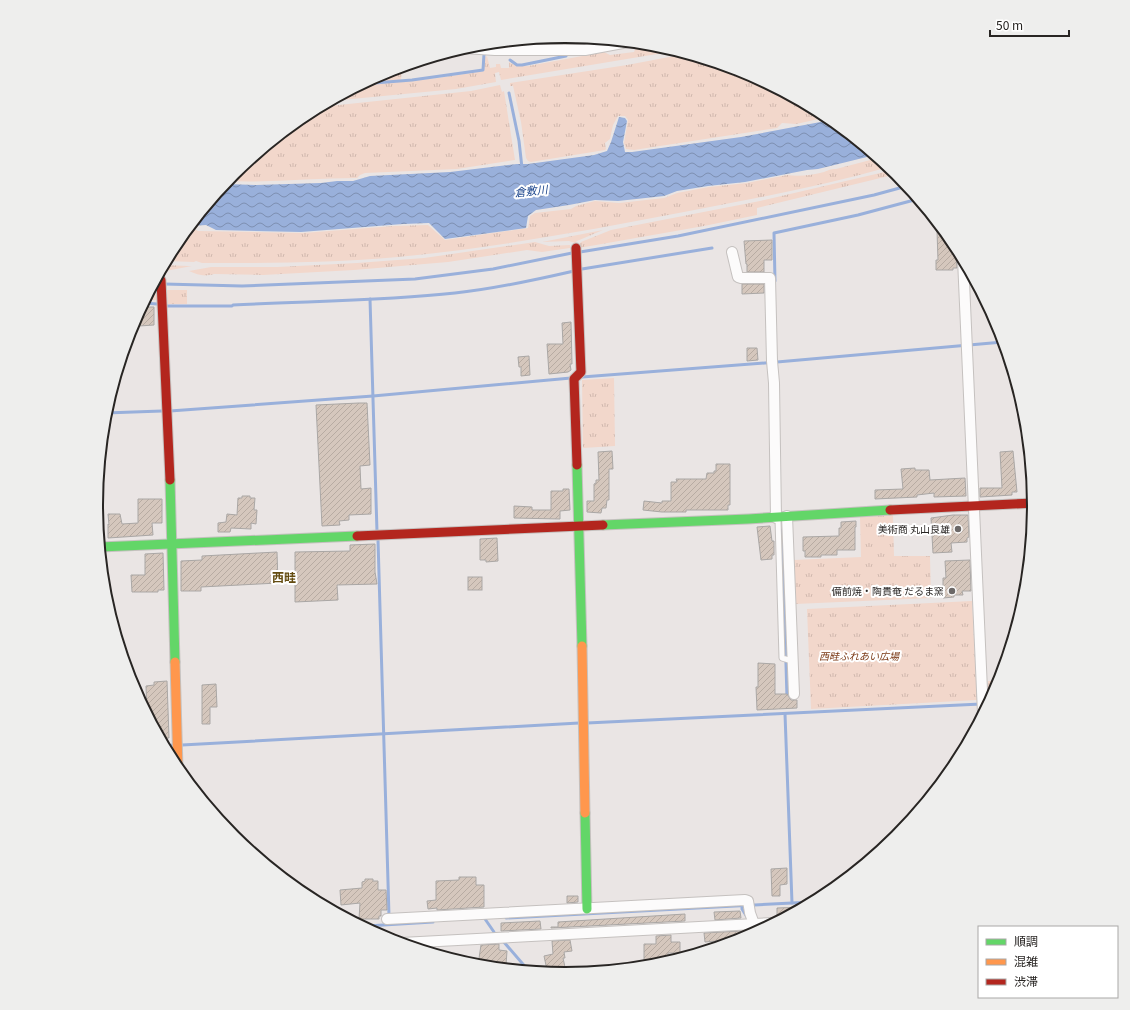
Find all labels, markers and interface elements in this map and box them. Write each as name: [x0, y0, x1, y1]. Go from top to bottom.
scale bar: [990, 12, 1069, 38]
text: 50 m: [996, 16, 1023, 33]
water label: 倉敷川: [514, 180, 549, 200]
place label: 美術商 丸山良雄: [878, 521, 950, 536]
marker: 美術商 丸山良雄: [953, 524, 963, 534]
district label: 西畦: [272, 568, 296, 585]
place label: 備前焼・陶貴奄 だるま窯: [831, 583, 944, 598]
marker: 備前焼・陶貴奄 だるま窯: [947, 586, 957, 596]
park label: 西畦ふれあい広場: [819, 648, 900, 663]
legend: [978, 926, 1118, 998]
text: 順調: [1014, 932, 1038, 949]
text: 混雑: [1014, 952, 1038, 969]
text: 渋滞: [1014, 972, 1038, 989]

